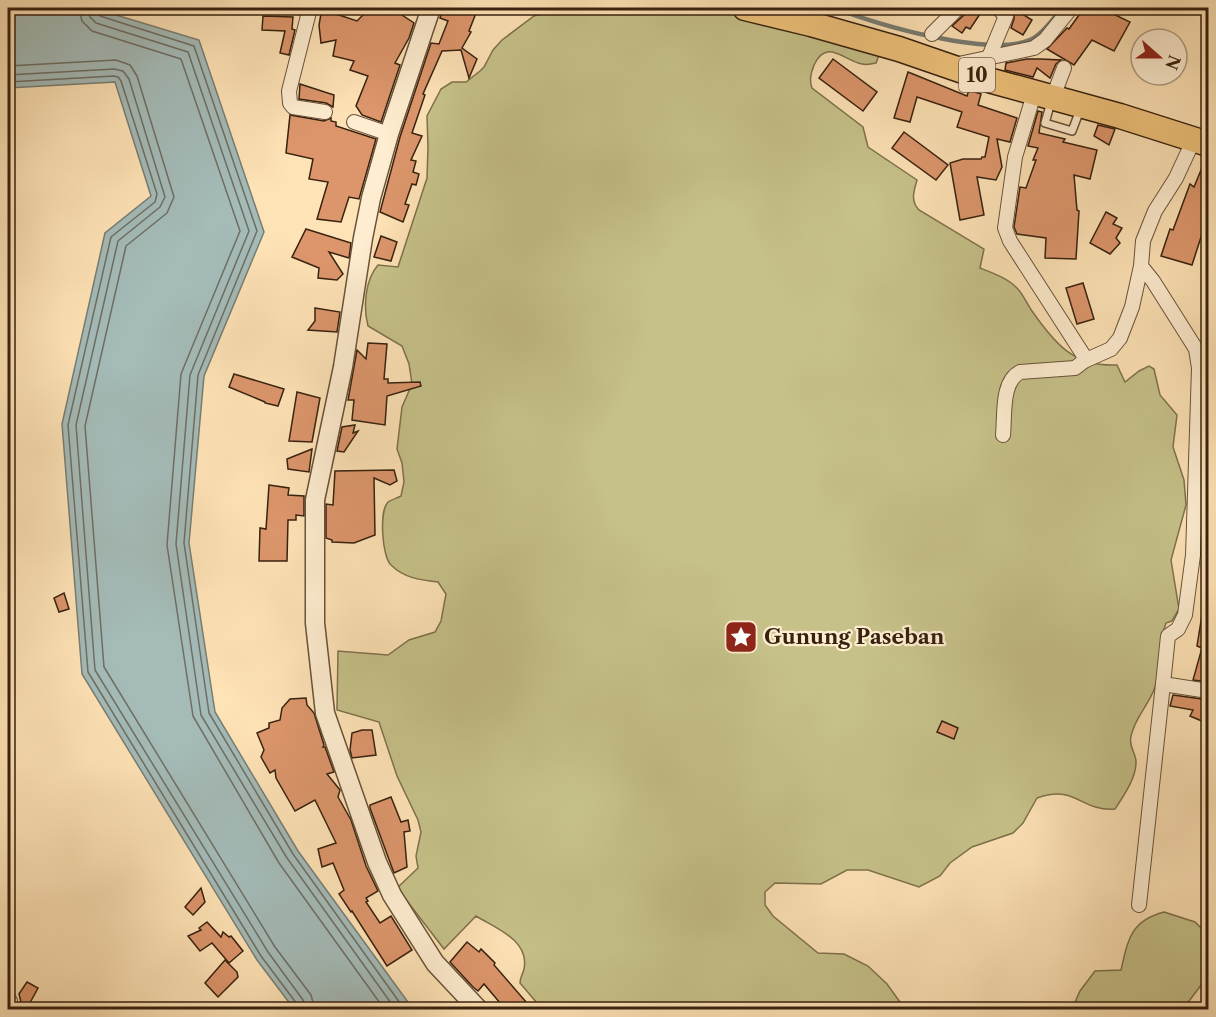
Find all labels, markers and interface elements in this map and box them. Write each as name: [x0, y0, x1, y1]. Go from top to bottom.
north arrow: [1129, 27, 1189, 87]
text: N: [1161, 52, 1185, 73]
road number: 10: [959, 58, 995, 92]
place icon: Gunung Paseban: [723, 619, 759, 655]
place label: Gunung Paseban: [764, 624, 945, 649]

